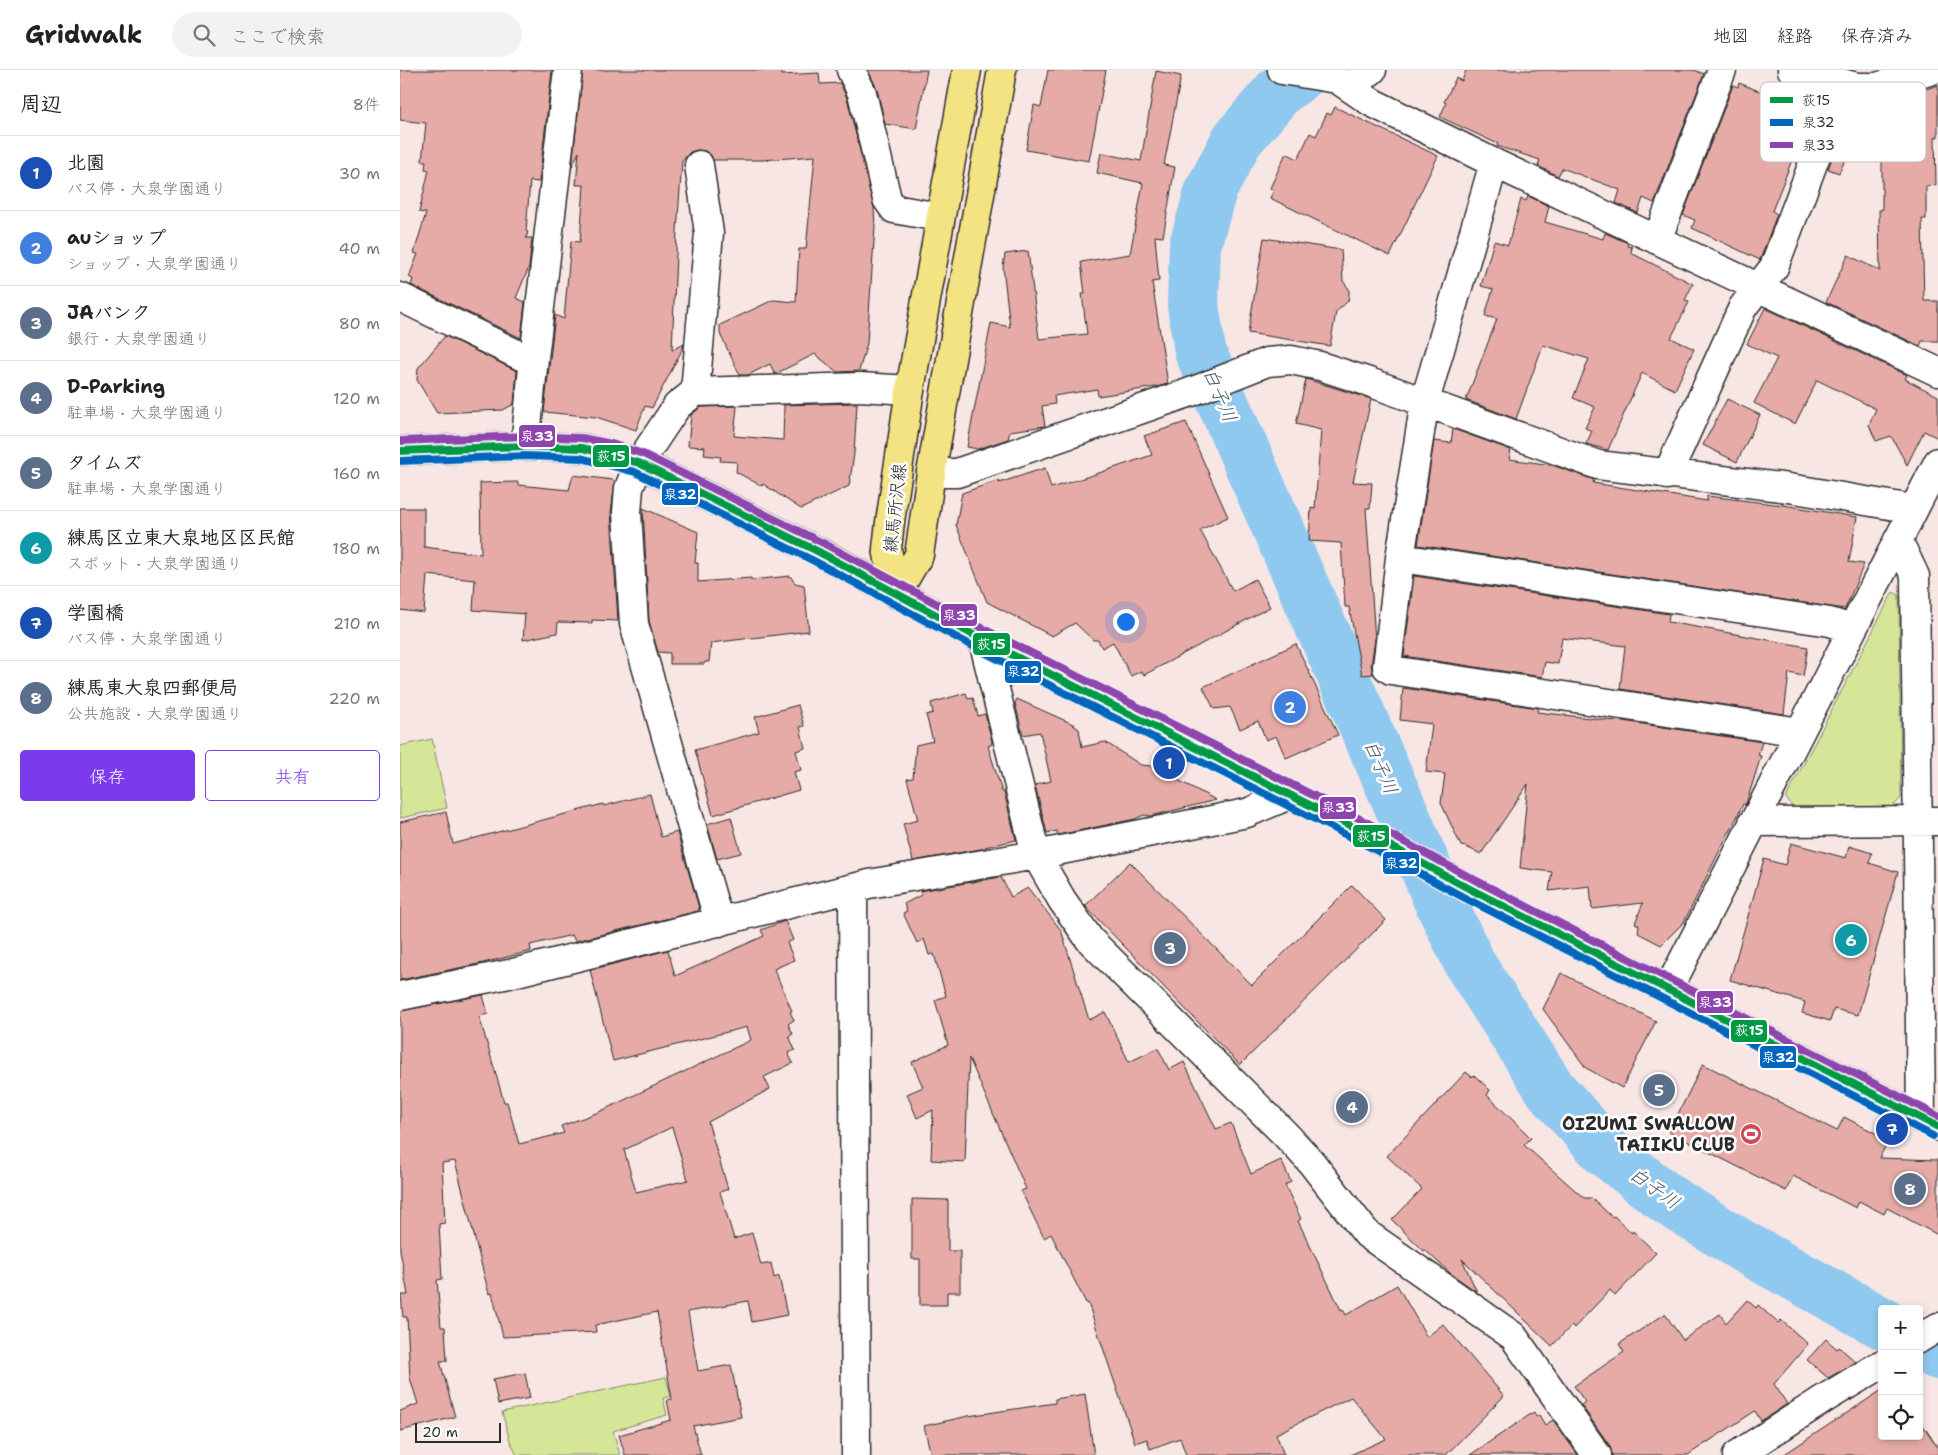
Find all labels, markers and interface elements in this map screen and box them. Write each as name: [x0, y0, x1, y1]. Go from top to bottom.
search box: [172, 12, 522, 57]
text: Gridwalk: [25, 19, 142, 51]
icon: search: [190, 21, 218, 49]
text: ここで検索: [230, 24, 325, 49]
text: 地図: [1713, 24, 1749, 48]
text: 経路: [1777, 24, 1813, 48]
text: 保存済み: [1841, 24, 1913, 48]
legend: [1760, 82, 1926, 162]
text: 周辺: [20, 90, 62, 118]
text: 荻15: [1802, 91, 1830, 109]
text: 8件: [353, 94, 380, 115]
text: 泉32: [1802, 113, 1835, 131]
text: 泉33: [1802, 136, 1835, 154]
text: 北園: [67, 150, 105, 175]
text: 1: [32, 163, 40, 184]
text: 30 m: [339, 163, 380, 184]
text: バス停 · 大泉学園通り: [67, 178, 226, 199]
text: auショップ: [67, 225, 166, 250]
text: 2: [30, 238, 42, 259]
text: 40 m: [338, 238, 380, 259]
text: ショップ · 大泉学園通り: [67, 253, 242, 274]
text: JAバンク: [67, 300, 151, 325]
text: 3: [30, 313, 42, 334]
text: 80 m: [339, 313, 380, 334]
text: 銀行 · 大泉学園通り: [67, 328, 210, 349]
water label: 白子川: [1197, 364, 1243, 426]
text: D-Parking: [67, 374, 165, 399]
text: 4: [30, 388, 42, 409]
text: 120 m: [333, 388, 380, 409]
text: 駐車場 · 大泉学園通り: [67, 402, 226, 423]
line badge: 泉33: [518, 424, 556, 448]
text: 泉33: [520, 427, 554, 445]
line badge: 荻15: [592, 444, 630, 468]
text: 荻15: [596, 447, 626, 465]
text: タイムズ: [67, 450, 141, 475]
street label: 練馬所沢線: [878, 462, 912, 554]
text: 5: [31, 463, 41, 484]
text: 160 m: [333, 463, 380, 484]
text: 駐車場 · 大泉学園通り: [67, 478, 226, 499]
line badge: 泉32: [661, 482, 699, 506]
text: 泉32: [663, 485, 697, 503]
text: 練馬区立東大泉地区区民館: [67, 525, 295, 550]
text: 6: [30, 538, 42, 559]
text: 180 m: [332, 538, 380, 559]
text: スポット · 大泉学園通り: [67, 553, 242, 574]
text: 学園橋: [67, 600, 124, 625]
line badge: 泉33: [940, 603, 978, 627]
text: 泉33: [942, 606, 976, 624]
your location: [1113, 609, 1139, 635]
text: 7: [30, 613, 42, 634]
text: 210 m: [333, 613, 380, 634]
text: バス停 · 大泉学園通り: [67, 628, 226, 649]
line badge: 荻15: [972, 632, 1011, 656]
text: 荻15: [976, 635, 1006, 653]
line badge: 泉32: [1004, 660, 1042, 684]
text: 泉32: [1006, 662, 1040, 680]
text: 練馬東大泉四郵便局: [67, 675, 238, 700]
text: 8: [30, 688, 42, 709]
text: 220 m: [328, 688, 380, 709]
pin: 2: [1274, 688, 1306, 726]
text: 公共施設 · 大泉学園通り: [67, 703, 242, 724]
water label: 白子川: [1358, 736, 1404, 798]
pin: 1: [1153, 744, 1185, 782]
button: 保存: [20, 750, 195, 801]
button: 共有: [205, 750, 380, 801]
line badge: 泉33: [1319, 796, 1357, 820]
text: 泉33: [1321, 798, 1355, 816]
line badge: 荻15: [1352, 824, 1390, 848]
text: 荻15: [1356, 827, 1386, 845]
line badge: 泉32: [1382, 851, 1420, 875]
text: 泉32: [1384, 854, 1418, 872]
pin: 6: [1835, 921, 1867, 959]
pin: 3: [1154, 929, 1186, 967]
line badge: 泉33: [1696, 990, 1734, 1014]
text: 泉33: [1698, 993, 1732, 1011]
line badge: 荻15: [1730, 1019, 1768, 1043]
text: 荻15: [1734, 1021, 1764, 1039]
line badge: 泉32: [1759, 1045, 1797, 1069]
text: 泉32: [1761, 1048, 1795, 1066]
pin: 5: [1643, 1071, 1675, 1109]
pin: 4: [1336, 1088, 1368, 1126]
pin: 7: [1876, 1110, 1908, 1148]
place label: OIZUMI SWALLOW TAIIKU CLUB: [1562, 1112, 1735, 1157]
sports icon: OIZUMI SWALLOW TAIIKU CLUB: [1739, 1122, 1763, 1146]
water label: 白子川: [1625, 1161, 1685, 1215]
pin: 8: [1894, 1170, 1926, 1208]
map controls: [1878, 1305, 1923, 1440]
button: +: [1878, 1305, 1923, 1350]
button: −: [1878, 1350, 1923, 1395]
button: locate: [1878, 1395, 1923, 1440]
scale bar: [415, 1420, 501, 1443]
text: 20 m: [422, 1423, 458, 1441]

